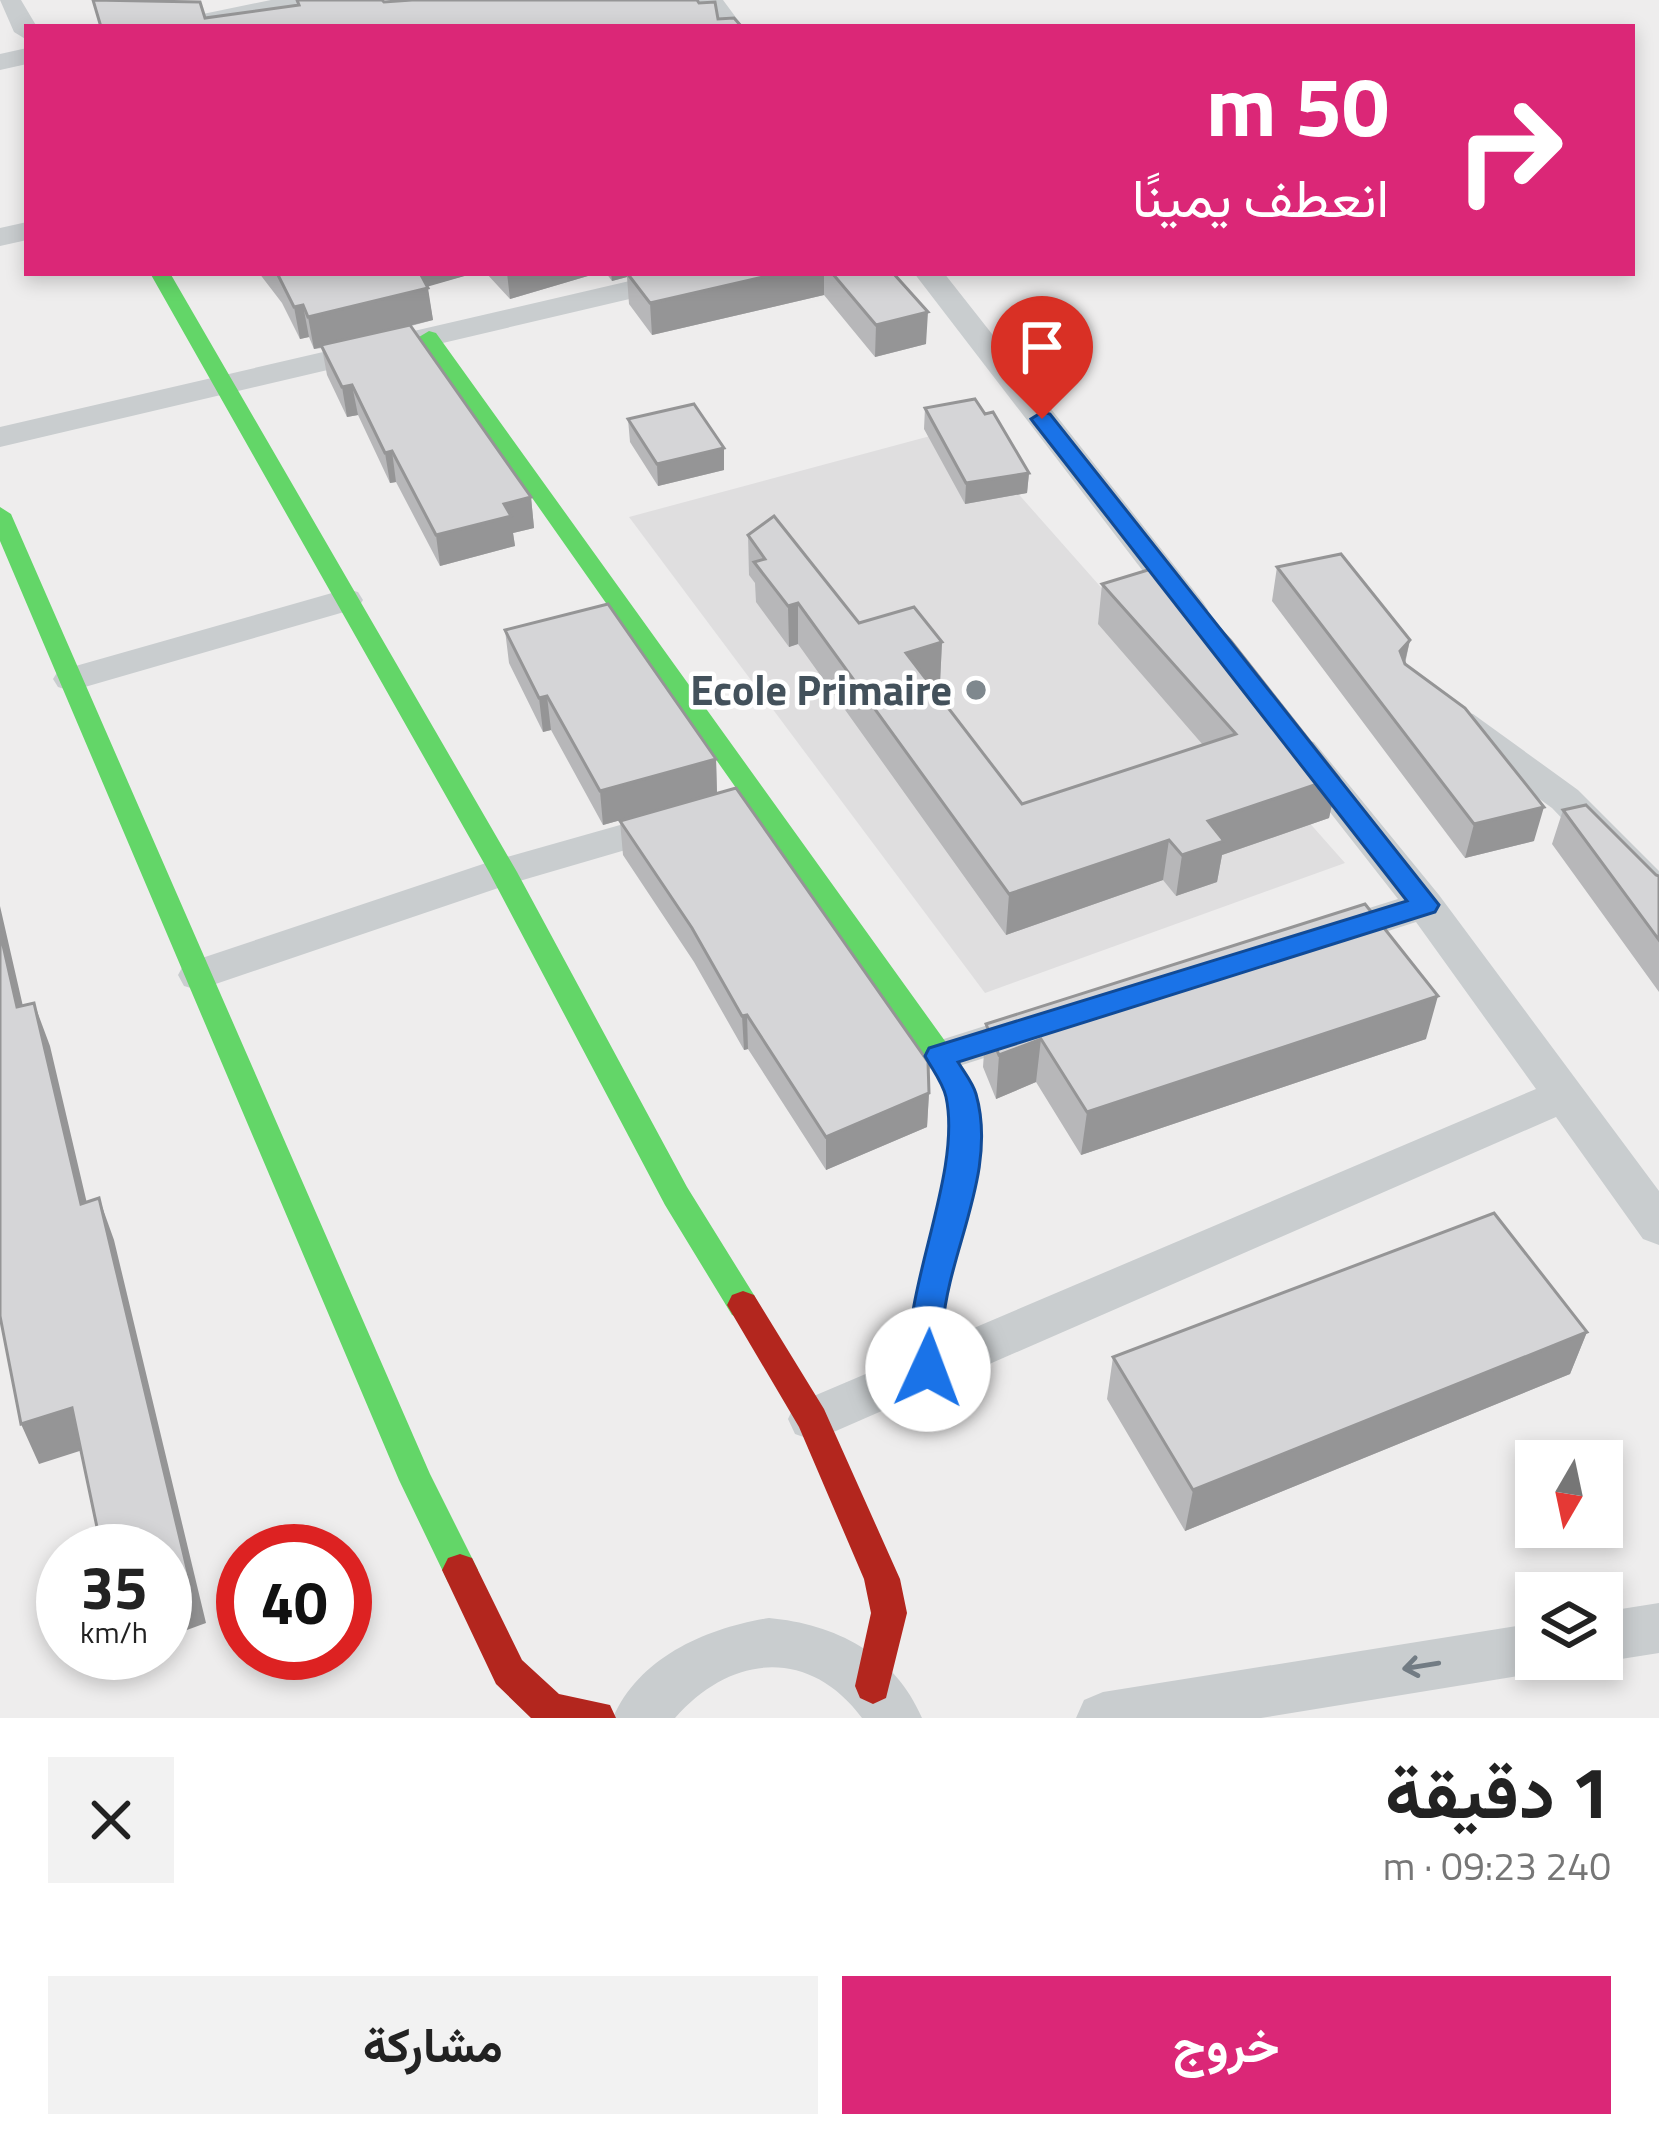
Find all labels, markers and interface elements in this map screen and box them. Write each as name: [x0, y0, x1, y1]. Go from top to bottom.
text: 50 m: [1206, 41, 1389, 169]
icon: right: [1431, 72, 1587, 228]
text: انعطف يمينًا: [1132, 156, 1389, 238]
pin: [991, 296, 1093, 419]
icon: arrive: [1009, 314, 1075, 380]
place label: Ecole Primaire: [690, 657, 952, 721]
marker: Ecole Primaire: [963, 677, 989, 703]
position arrow: [865, 1306, 991, 1432]
north arrow: [1515, 1440, 1623, 1548]
map controls: [1515, 1440, 1623, 1680]
speed limit sign: 40: [216, 1524, 372, 1680]
text: 35: [80, 1541, 148, 1632]
button: layers: [1515, 1572, 1623, 1680]
text: km/h: [80, 1609, 148, 1655]
one-way arrow: [1402, 1656, 1441, 1679]
text: 1 دقيقة: [1385, 1736, 1611, 1846]
button: close: [48, 1757, 174, 1883]
text: 240 m · 09:23: [1383, 1836, 1611, 1895]
button: مشاركة: [48, 1976, 818, 2114]
button: خروج: [842, 1976, 1611, 2114]

